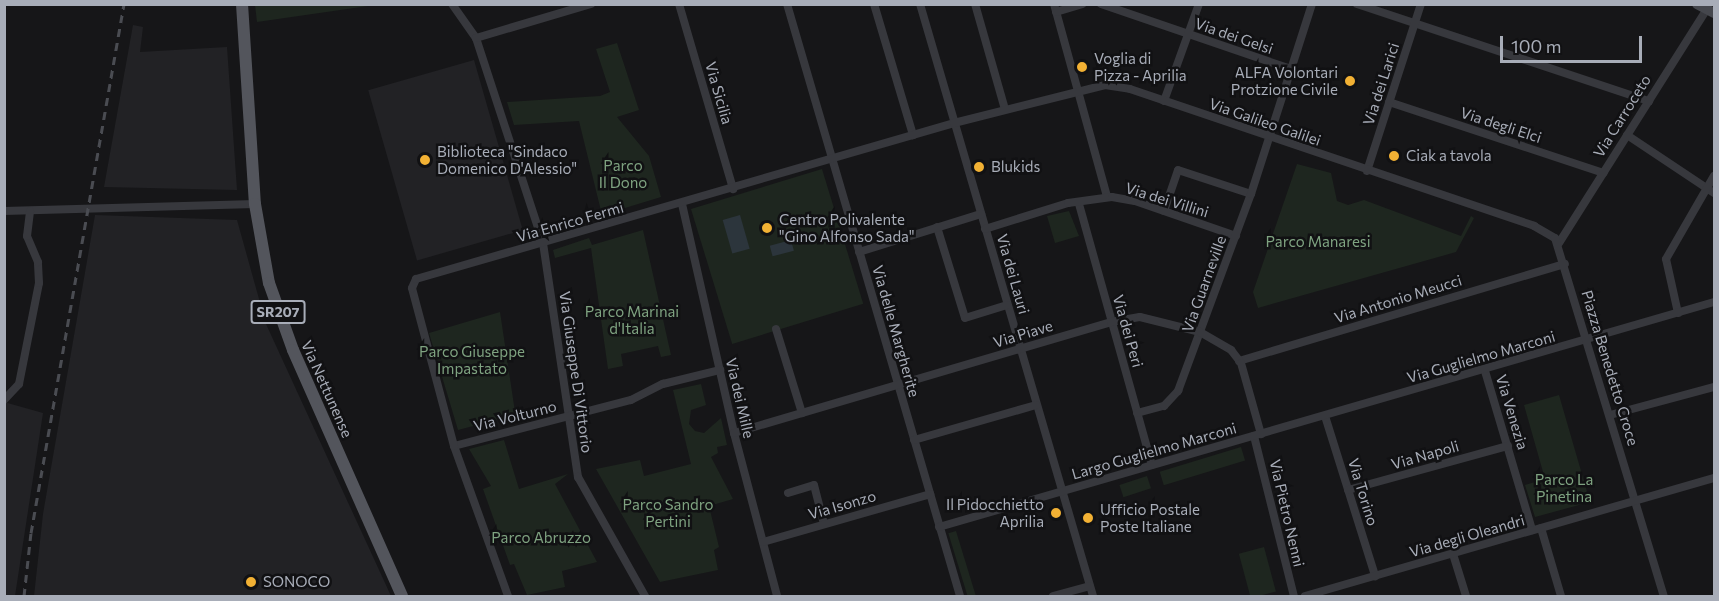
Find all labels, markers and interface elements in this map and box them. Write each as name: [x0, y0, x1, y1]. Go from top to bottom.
street label: Via dei Gelsi: [1193, 14, 1275, 58]
scale bar: [1503, 24, 1646, 62]
text: 100 m: [1511, 35, 1561, 57]
street label: Via dei Larici: [1359, 40, 1403, 128]
place label: Voglia di Pizza - Aprilia: [1094, 49, 1187, 84]
street label: Via Sicilia: [701, 60, 737, 126]
marker: Voglia di Pizza - Aprilia: [1075, 60, 1089, 74]
place label: ALFA Volontari Protzione Civile: [1231, 63, 1338, 98]
street label: Via Carroceto: [1589, 71, 1655, 161]
marker: ALFA Volontari Protzione Civile: [1343, 74, 1357, 88]
street label: Via Galileo Galilei: [1207, 94, 1323, 150]
street label: Via degli Elci: [1458, 103, 1544, 147]
place label: Biblioteca "Sindaco Domenico D'Alessio": [437, 142, 577, 177]
place label: Ciak a tavola: [1406, 147, 1492, 165]
marker: Ciak a tavola: [1387, 149, 1401, 163]
marker: Biblioteca "Sindaco Domenico D'Alessio": [418, 153, 432, 167]
park label: Parco Il Dono: [599, 156, 647, 191]
place label: Blukids: [991, 158, 1040, 176]
marker: Blukids: [972, 160, 986, 174]
street label: Via dei Villini: [1123, 179, 1211, 221]
street label: Via Enrico Fermi: [514, 198, 626, 246]
place label: Centro Polivalente "Gino Alfonso Sada": [779, 210, 915, 245]
marker: Centro Polivalente "Gino Alfonso Sada": [760, 221, 774, 235]
street label: Via dei Lauri: [993, 232, 1033, 316]
street label: Via Guarneville: [1178, 233, 1230, 335]
park label: Parco Manaresi: [1265, 233, 1371, 251]
street label: Via delle Margherite: [869, 263, 923, 399]
street label: Via Antonio Meucci: [1332, 271, 1464, 327]
street label: Piazza Benedetto Croce: [1578, 288, 1642, 448]
street label: Via Giuseppe Di Vittorio: [556, 290, 596, 454]
street label: Via dei Peri: [1109, 292, 1147, 370]
road number: SR207: [250, 301, 306, 323]
park label: Parco Marinai d'Italia: [585, 302, 679, 337]
street label: Via Piave: [991, 316, 1055, 352]
street label: Via Guglielmo Marconi: [1405, 327, 1557, 387]
street label: Via Nettunense: [298, 338, 356, 440]
park label: Parco Giuseppe Impastato: [419, 342, 525, 377]
street label: Via dei Mille: [722, 356, 758, 440]
street label: Via Venezia: [1492, 372, 1532, 452]
street label: Via Volturno: [472, 397, 558, 435]
street label: Largo Guglielmo Marconi: [1069, 419, 1239, 483]
street label: Via Napoli: [1389, 437, 1461, 473]
street label: Via Torino: [1344, 456, 1382, 528]
street label: Via Pietro Nenni: [1266, 457, 1308, 569]
park label: Parco La Pinetina: [1535, 470, 1593, 505]
street label: Via Isonzo: [806, 487, 878, 523]
park label: Parco Sandro Pertini: [623, 495, 713, 530]
place label: Il Pidocchietto Aprilia: [946, 495, 1044, 530]
place label: Ufficio Postale Poste Italiane: [1100, 500, 1200, 535]
marker: Il Pidocchietto Aprilia: [1049, 506, 1063, 520]
marker: Ufficio Postale Poste Italiane: [1081, 511, 1095, 525]
street label: Via degli Oleandri: [1407, 511, 1527, 561]
park label: Parco Abruzzo: [491, 529, 591, 547]
place label: SONOCO: [263, 573, 330, 591]
marker: SONOCO: [244, 575, 258, 589]

